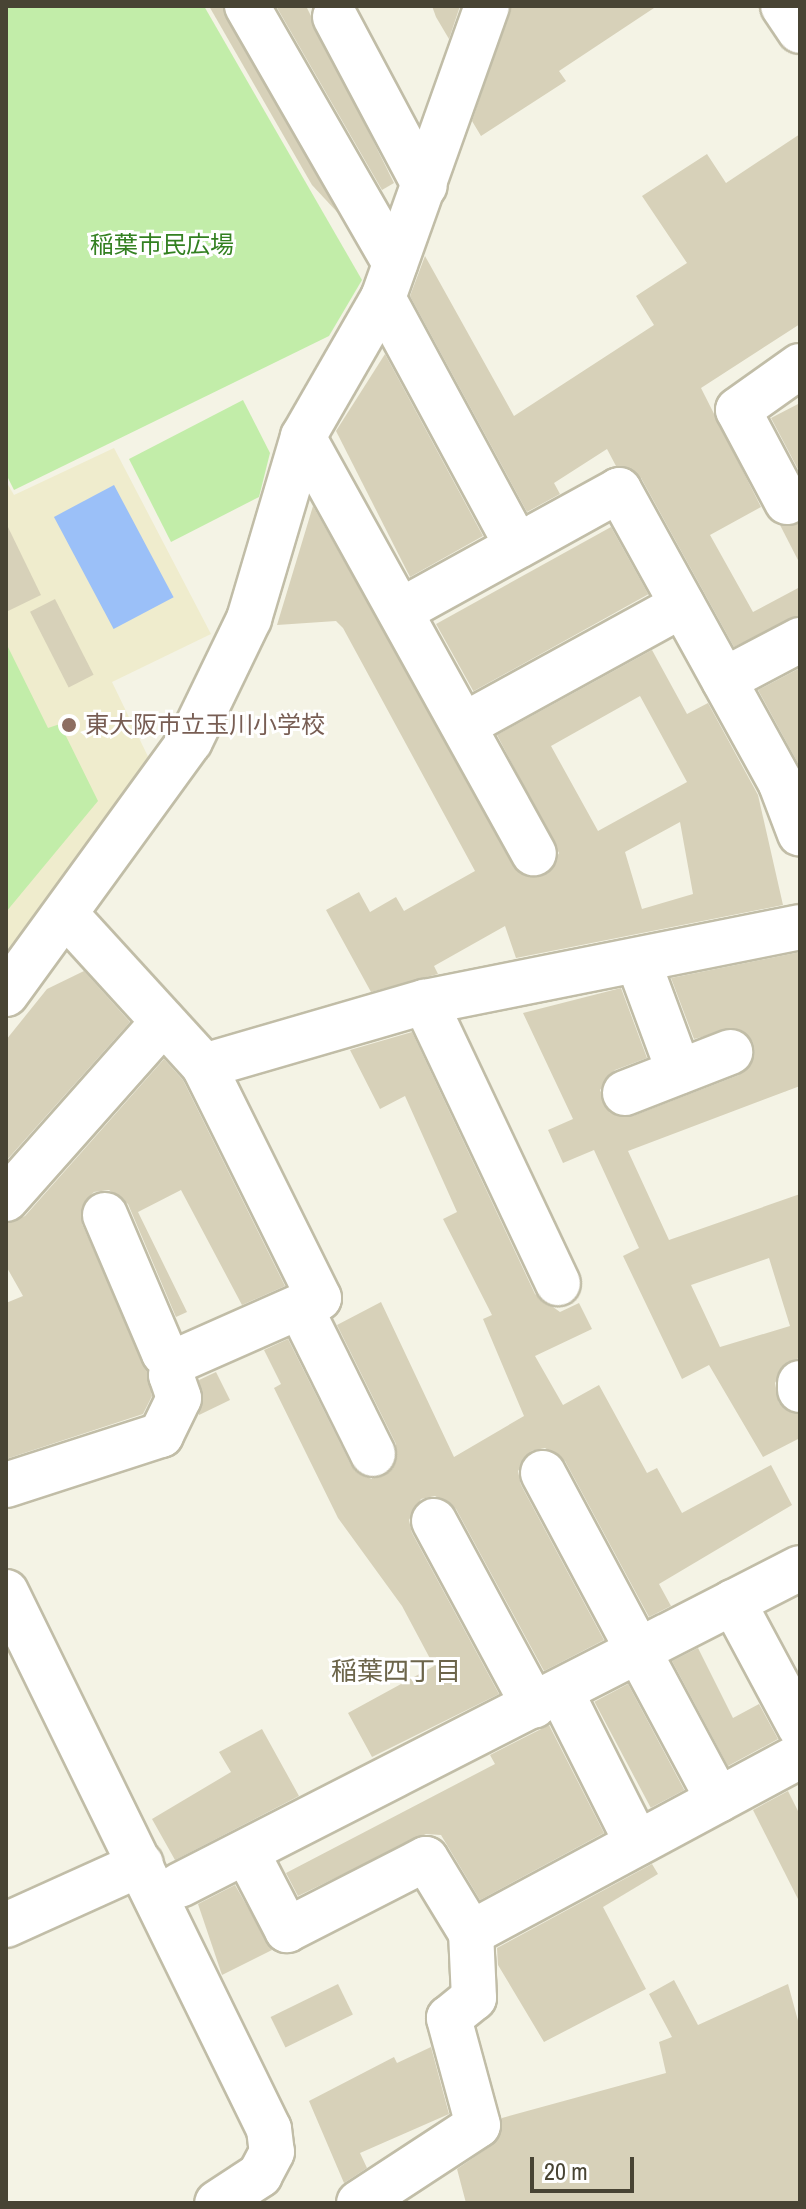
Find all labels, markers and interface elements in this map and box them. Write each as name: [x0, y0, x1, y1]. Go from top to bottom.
park label: 稲葉市民広場: [90, 231, 234, 259]
place label: 東大阪市立玉川小学校: [85, 711, 325, 739]
marker: 東大阪市立玉川小学校: [60, 716, 78, 734]
district label: 稲葉四丁目: [331, 1655, 461, 1687]
scale bar: [534, 2141, 638, 2191]
text: 20 m: [544, 2155, 588, 2187]

